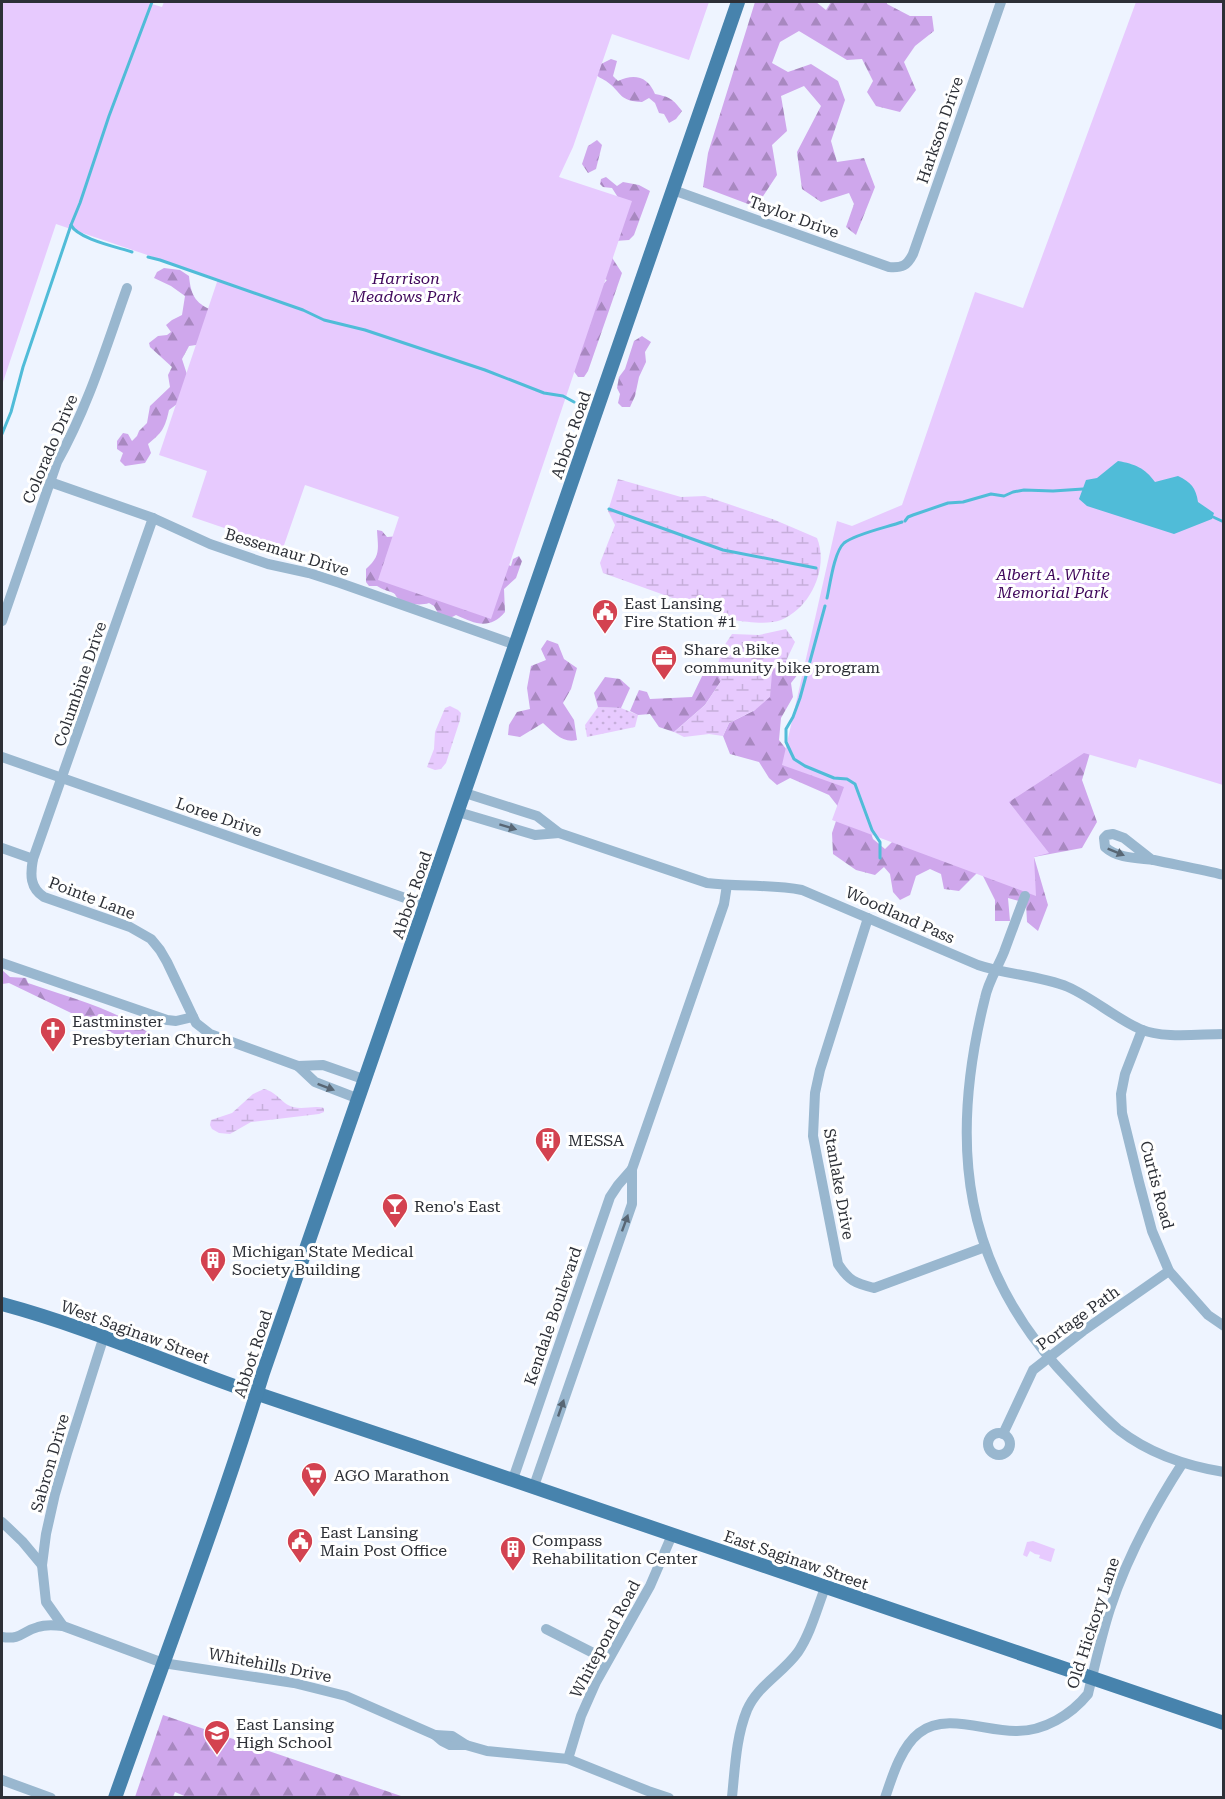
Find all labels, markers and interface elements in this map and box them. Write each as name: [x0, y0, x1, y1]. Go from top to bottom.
street label: Harkson Drive: [913, 74, 967, 186]
street label: Taylor Drive: [746, 192, 842, 242]
park label: Harrison Meadows Park: [350, 269, 461, 306]
street label: Abbot Road: [547, 389, 595, 481]
street label: Colorado Drive: [18, 391, 82, 507]
street label: Bessemaur Drive: [223, 524, 352, 580]
park label: Albert A. White Memorial Park: [995, 565, 1110, 602]
place label: East Lansing Fire Station #1: [624, 594, 737, 631]
public building icon: East Lansing Fire Station #1: [590, 597, 620, 635]
street label: Columbine Drive: [50, 619, 110, 749]
place label: Share a Bike community bike program: [684, 640, 881, 677]
office icon: Share a Bike community bike program: [649, 643, 679, 681]
street label: Loree Drive: [173, 793, 265, 841]
one-way arrow: [499, 823, 517, 832]
one-way arrow: [1108, 848, 1126, 858]
street label: Abbot Road: [388, 849, 436, 941]
street label: Pointe Lane: [46, 873, 138, 923]
street label: Woodland Pass: [843, 882, 958, 948]
place label: Eastminster Presbyterian Church: [72, 1012, 232, 1049]
church icon: Eastminster Presbyterian Church: [38, 1015, 68, 1053]
one-way arrow: [317, 1082, 335, 1092]
building icon: MESSA: [533, 1125, 563, 1163]
street label: Stanlake Drive: [820, 1127, 858, 1241]
place label: MESSA: [568, 1131, 625, 1150]
street label: Curtis Road: [1136, 1139, 1178, 1231]
bar icon: Reno's East: [380, 1191, 410, 1229]
place label: Reno's East: [414, 1197, 501, 1216]
one-way arrow: [620, 1214, 630, 1232]
place label: Michigan State Medical Society Building: [232, 1242, 413, 1279]
street label: Kendale Boulevard: [520, 1244, 586, 1388]
building icon: Michigan State Medical Society Building: [198, 1245, 228, 1283]
street label: Portage Path: [1033, 1282, 1123, 1354]
street label: West Saginaw Street: [58, 1296, 212, 1368]
street label: Abbot Road: [230, 1308, 276, 1400]
one-way arrow: [557, 1399, 567, 1417]
street label: Sabron Drive: [27, 1411, 73, 1514]
supermarket icon: AGO Marathon: [299, 1460, 329, 1498]
place label: AGO Marathon: [334, 1466, 449, 1485]
place label: East Lansing Main Post Office: [320, 1523, 447, 1560]
public building icon: East Lansing Main Post Office: [285, 1526, 315, 1564]
street label: East Saginaw Street: [721, 1526, 871, 1594]
place label: Compass Rehabilitation Center: [532, 1531, 698, 1568]
building icon: Compass Rehabilitation Center: [498, 1534, 528, 1572]
street label: Old Hickory Lane: [1063, 1555, 1123, 1691]
street label: Whitepond Road: [566, 1577, 644, 1701]
street label: Whitehills Drive: [207, 1644, 333, 1686]
place label: East Lansing High School: [236, 1715, 335, 1752]
school or university icon: East Lansing High School: [202, 1718, 232, 1756]

